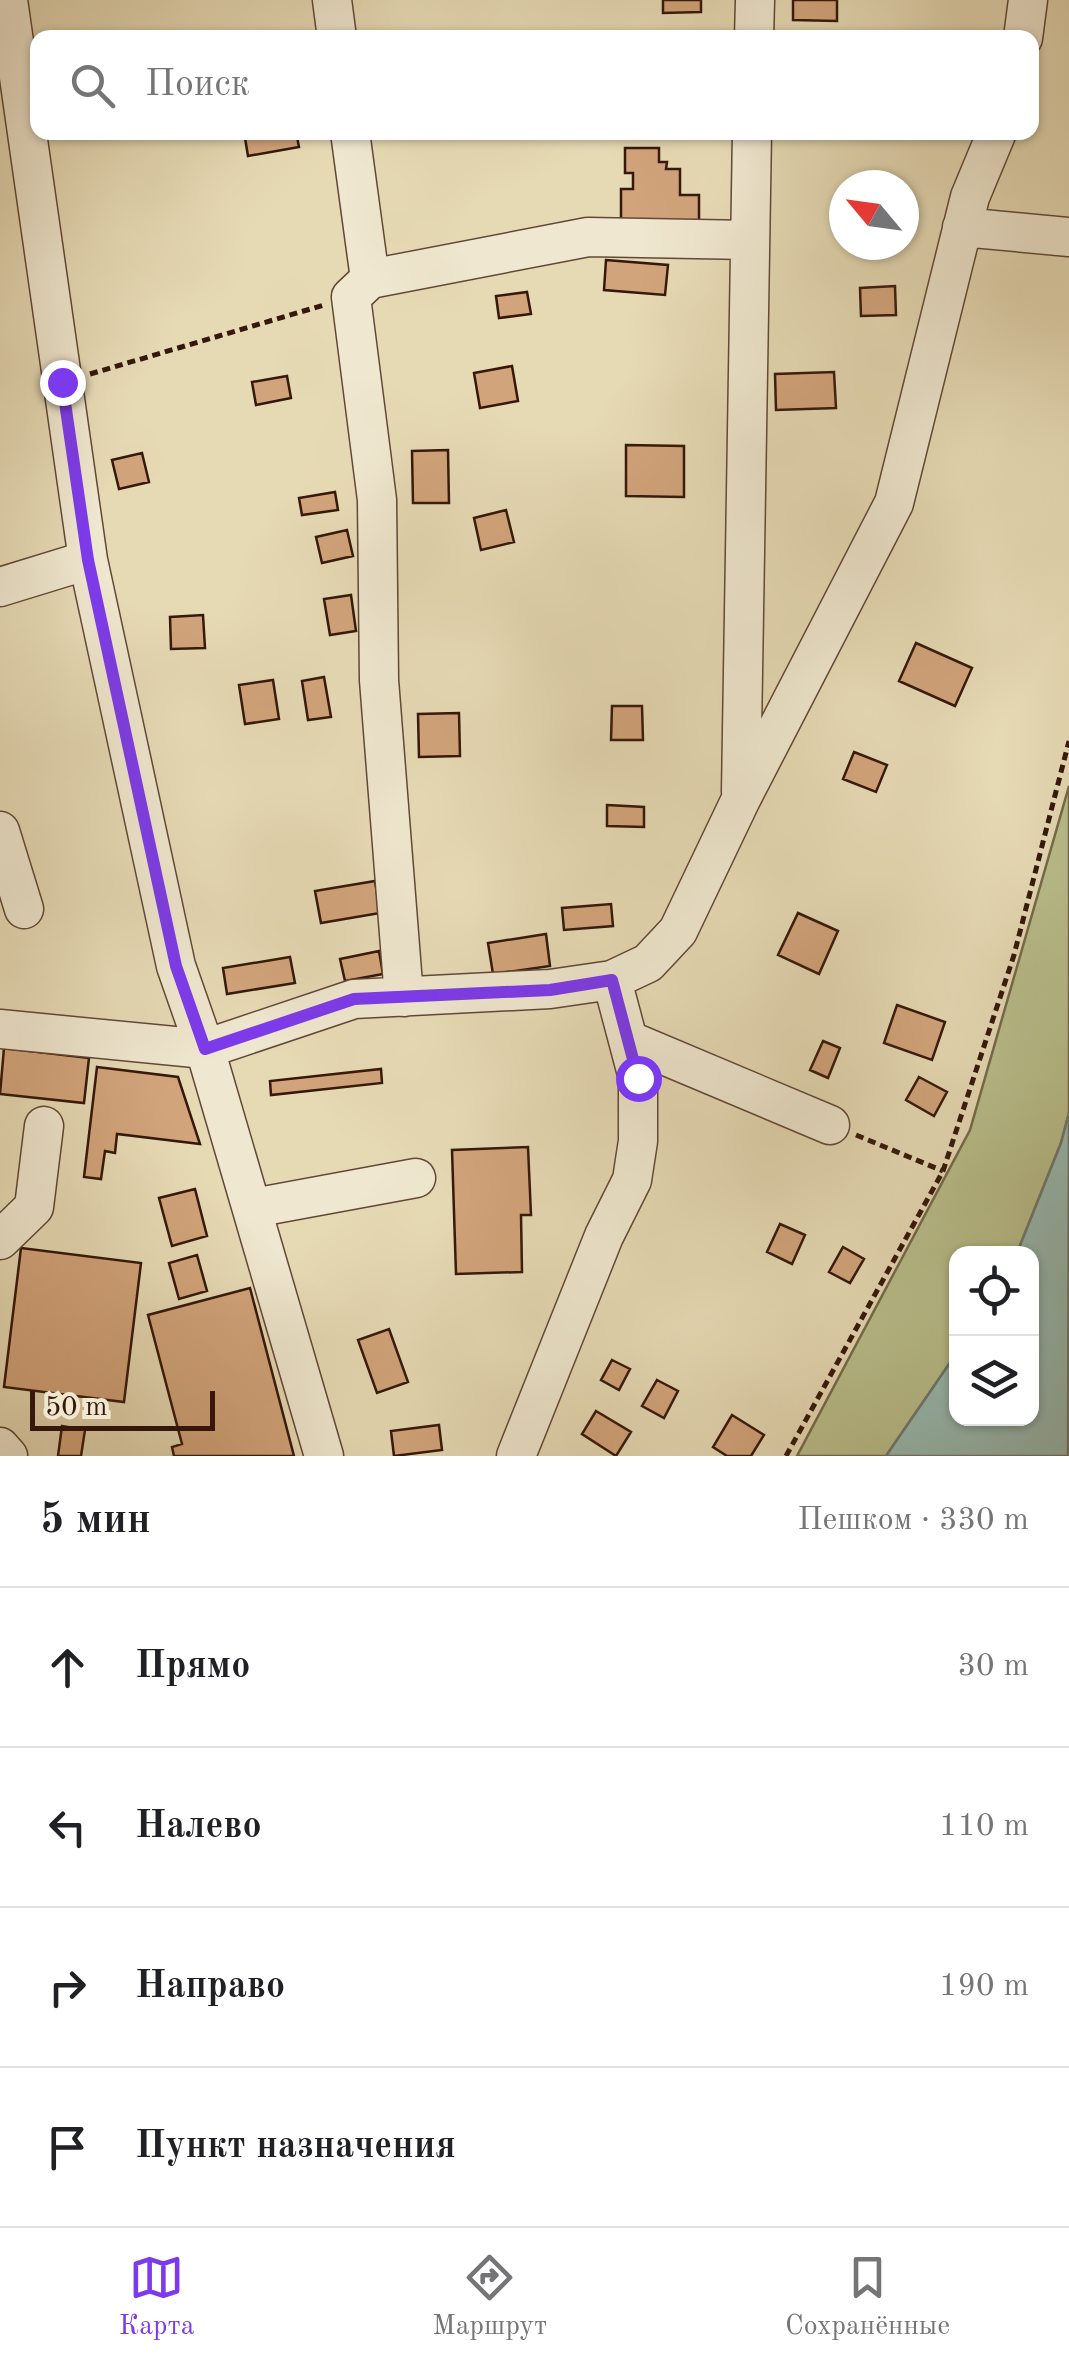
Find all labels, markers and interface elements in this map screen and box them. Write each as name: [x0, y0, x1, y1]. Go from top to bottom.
search box: [30, 30, 1039, 140]
icon: search: [65, 58, 120, 113]
text: Поиск: [145, 66, 250, 104]
north arrow: [829, 170, 919, 260]
route end: [40, 360, 86, 406]
route start: [616, 1056, 662, 1102]
map controls: [949, 1246, 1039, 1426]
button: locate: [949, 1246, 1039, 1336]
button: layers: [949, 1336, 1039, 1426]
scale bar: [30, 1386, 215, 1430]
text: 50 m: [45, 1394, 108, 1422]
text: 5 мин: [40, 1500, 151, 1542]
text: Пешком · 330 m: [797, 1505, 1029, 1537]
icon: ahead: [40, 1640, 95, 1695]
text: Прямо: [135, 1648, 250, 1686]
text: 30 m: [958, 1651, 1029, 1683]
icon: left: [40, 1800, 95, 1855]
text: Налево: [135, 1808, 262, 1846]
text: 110 m: [939, 1811, 1029, 1843]
icon: right: [40, 1960, 95, 2015]
text: Направо: [135, 1968, 285, 2006]
text: 190 m: [939, 1971, 1029, 2003]
icon: arrive: [40, 2120, 95, 2175]
text: Пункт назначения: [135, 2128, 456, 2166]
tab: Карта: [119, 2250, 195, 2345]
tab: Маршрут: [432, 2250, 547, 2345]
tab: Сохранённые: [785, 2250, 950, 2345]

